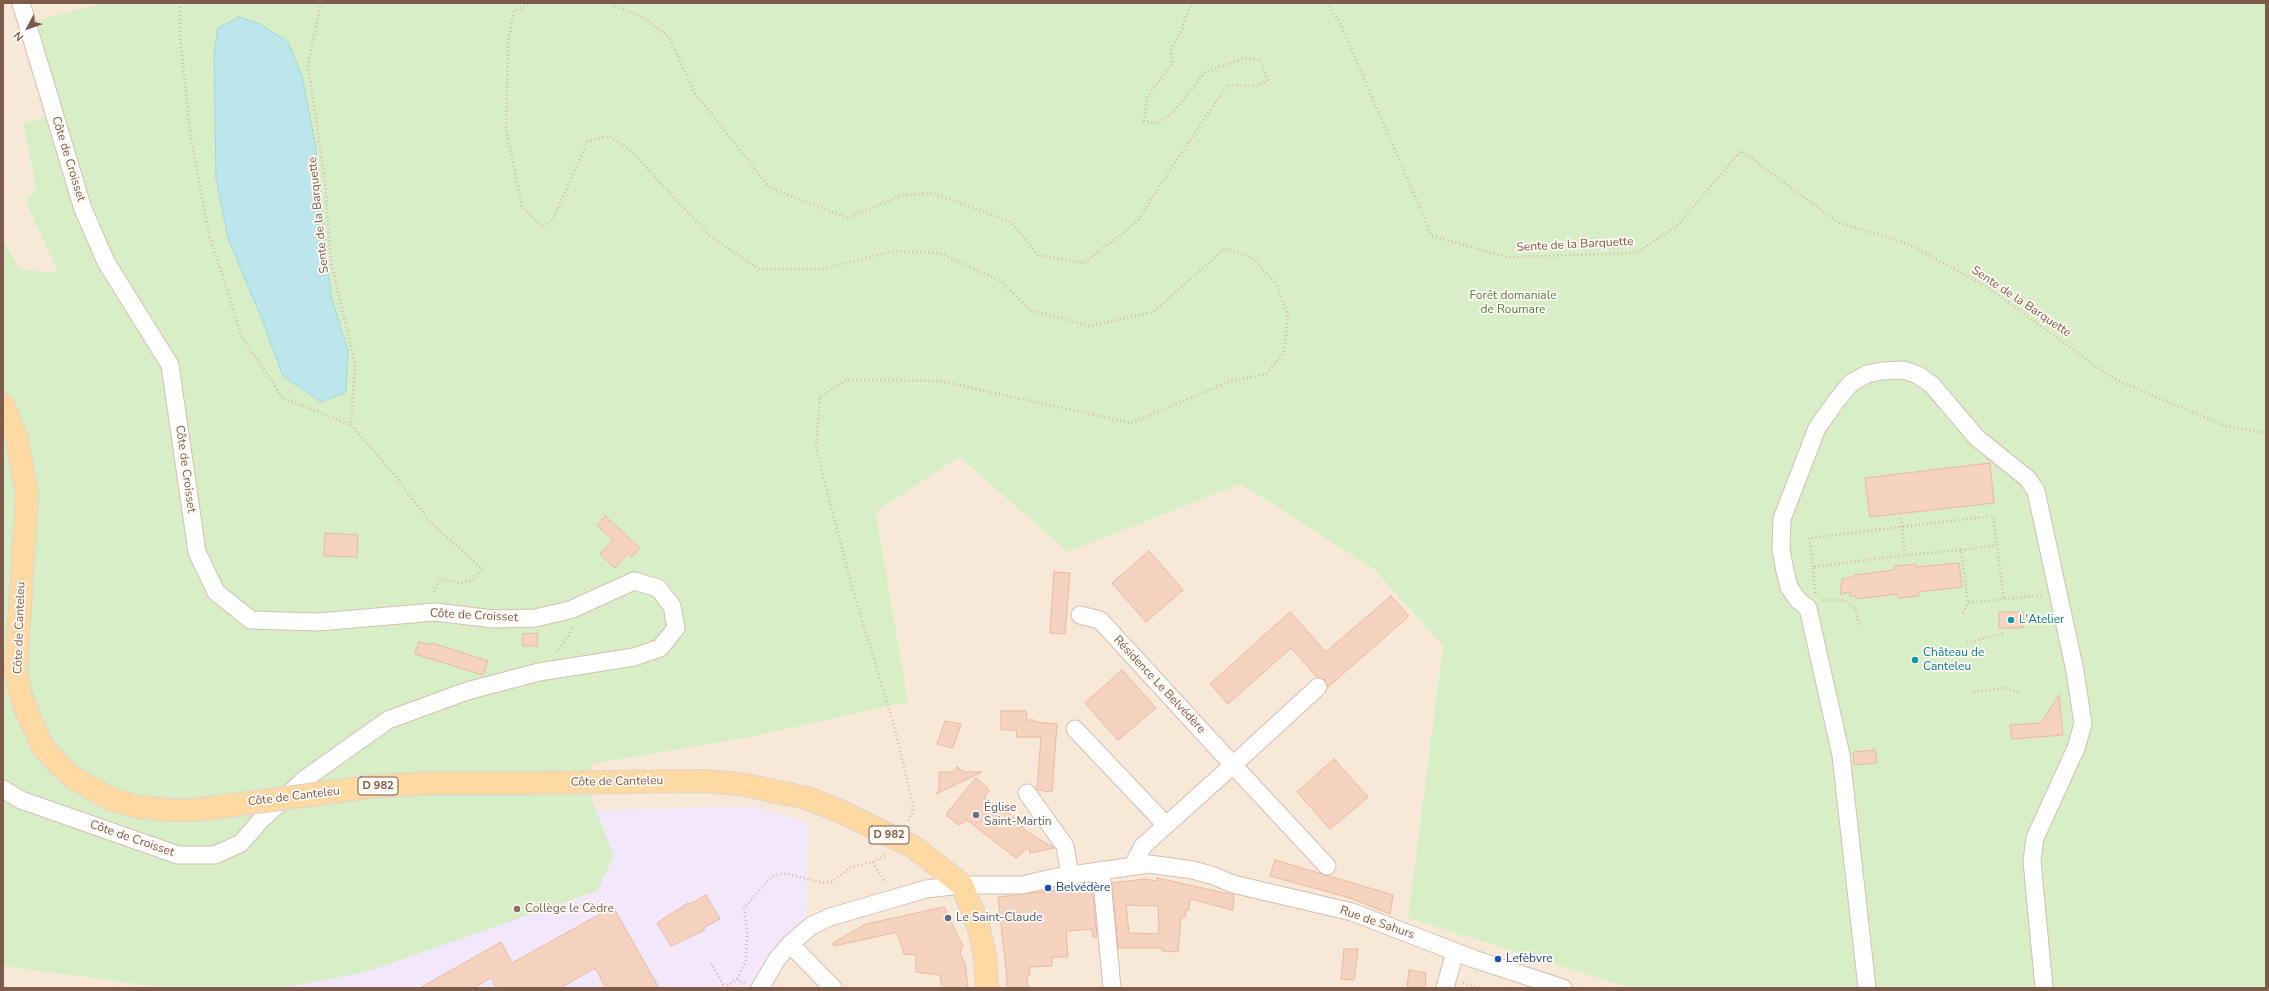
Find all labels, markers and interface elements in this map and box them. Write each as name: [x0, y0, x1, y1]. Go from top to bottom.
north arrow: [8, 8, 48, 48]
text: N: [10, 28, 27, 44]
street label: Côte de Croisset: [48, 115, 88, 203]
street label: Sente de la Barquette: [306, 156, 332, 274]
street label: Sente de la Barquette: [1516, 235, 1634, 255]
street label: Sente de la Barquette: [1968, 263, 2074, 341]
park label: Forêt domaniale de Roumare: [1469, 289, 1557, 317]
street label: Côte de Croisset: [172, 424, 198, 514]
street label: Côte de Canteleu: [11, 582, 29, 674]
street label: Côte de Croisset: [430, 607, 518, 625]
place label: L'Atelier: [2019, 613, 2064, 627]
marker: L'Atelier: [2006, 615, 2016, 625]
street label: Résidence Le Belvédère: [1110, 633, 1208, 737]
place label: Château de Canteleu: [1923, 646, 1984, 674]
marker: Château de Canteleu: [1910, 655, 1920, 665]
street label: Côte de Canteleu: [571, 774, 663, 790]
road number: D 982: [358, 777, 398, 795]
street label: Côte de Canteleu: [247, 784, 341, 810]
place label: Église Saint-Martin: [984, 801, 1052, 829]
marker: Église Saint-Martin: [971, 810, 981, 820]
street label: Côte de Croisset: [88, 818, 176, 860]
road number: D 982: [869, 826, 909, 844]
place label: Belvédère: [1056, 881, 1110, 895]
marker: Belvédère: [1043, 883, 1053, 893]
place label: Collège le Cèdre: [525, 902, 614, 916]
street label: Rue de Sahurs: [1338, 903, 1416, 943]
marker: Collège le Cèdre: [512, 904, 522, 914]
place label: Le Saint-Claude: [956, 911, 1043, 925]
marker: Le Saint-Claude: [943, 913, 953, 923]
place label: Lefèbvre: [1506, 952, 1553, 966]
marker: Lefèbvre: [1493, 954, 1503, 964]

